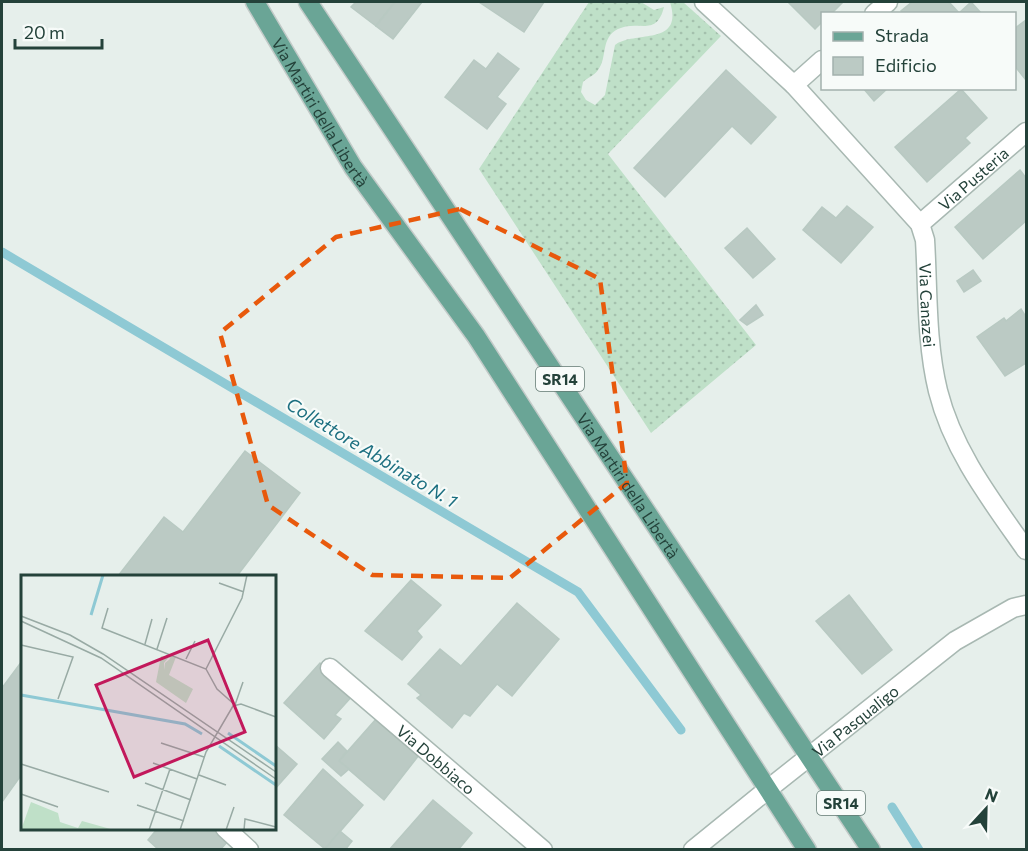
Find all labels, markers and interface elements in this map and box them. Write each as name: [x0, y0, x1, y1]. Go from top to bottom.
scale bar: [15, 12, 102, 50]
legend: [821, 12, 1016, 90]
text: 20 m: [24, 21, 65, 43]
text: Strada: [875, 24, 929, 46]
street label: Via Martiri della Libertà: [269, 34, 373, 190]
text: Edificio: [875, 54, 937, 76]
street label: Via Pusteria: [934, 143, 1012, 214]
street label: Via Canazei: [917, 263, 940, 348]
road number: SR14: [536, 367, 584, 391]
water label: Collettore Abbinato N. 1: [283, 392, 462, 512]
street label: Via Martiri della Libertà: [574, 409, 684, 562]
inset map: [21, 575, 276, 830]
street label: Via Pasqualigo: [808, 680, 902, 761]
street label: Via Dobbiaco: [393, 720, 479, 798]
north arrow: [956, 779, 1016, 839]
text: N: [983, 784, 1001, 806]
road number: SR14: [817, 791, 865, 815]

